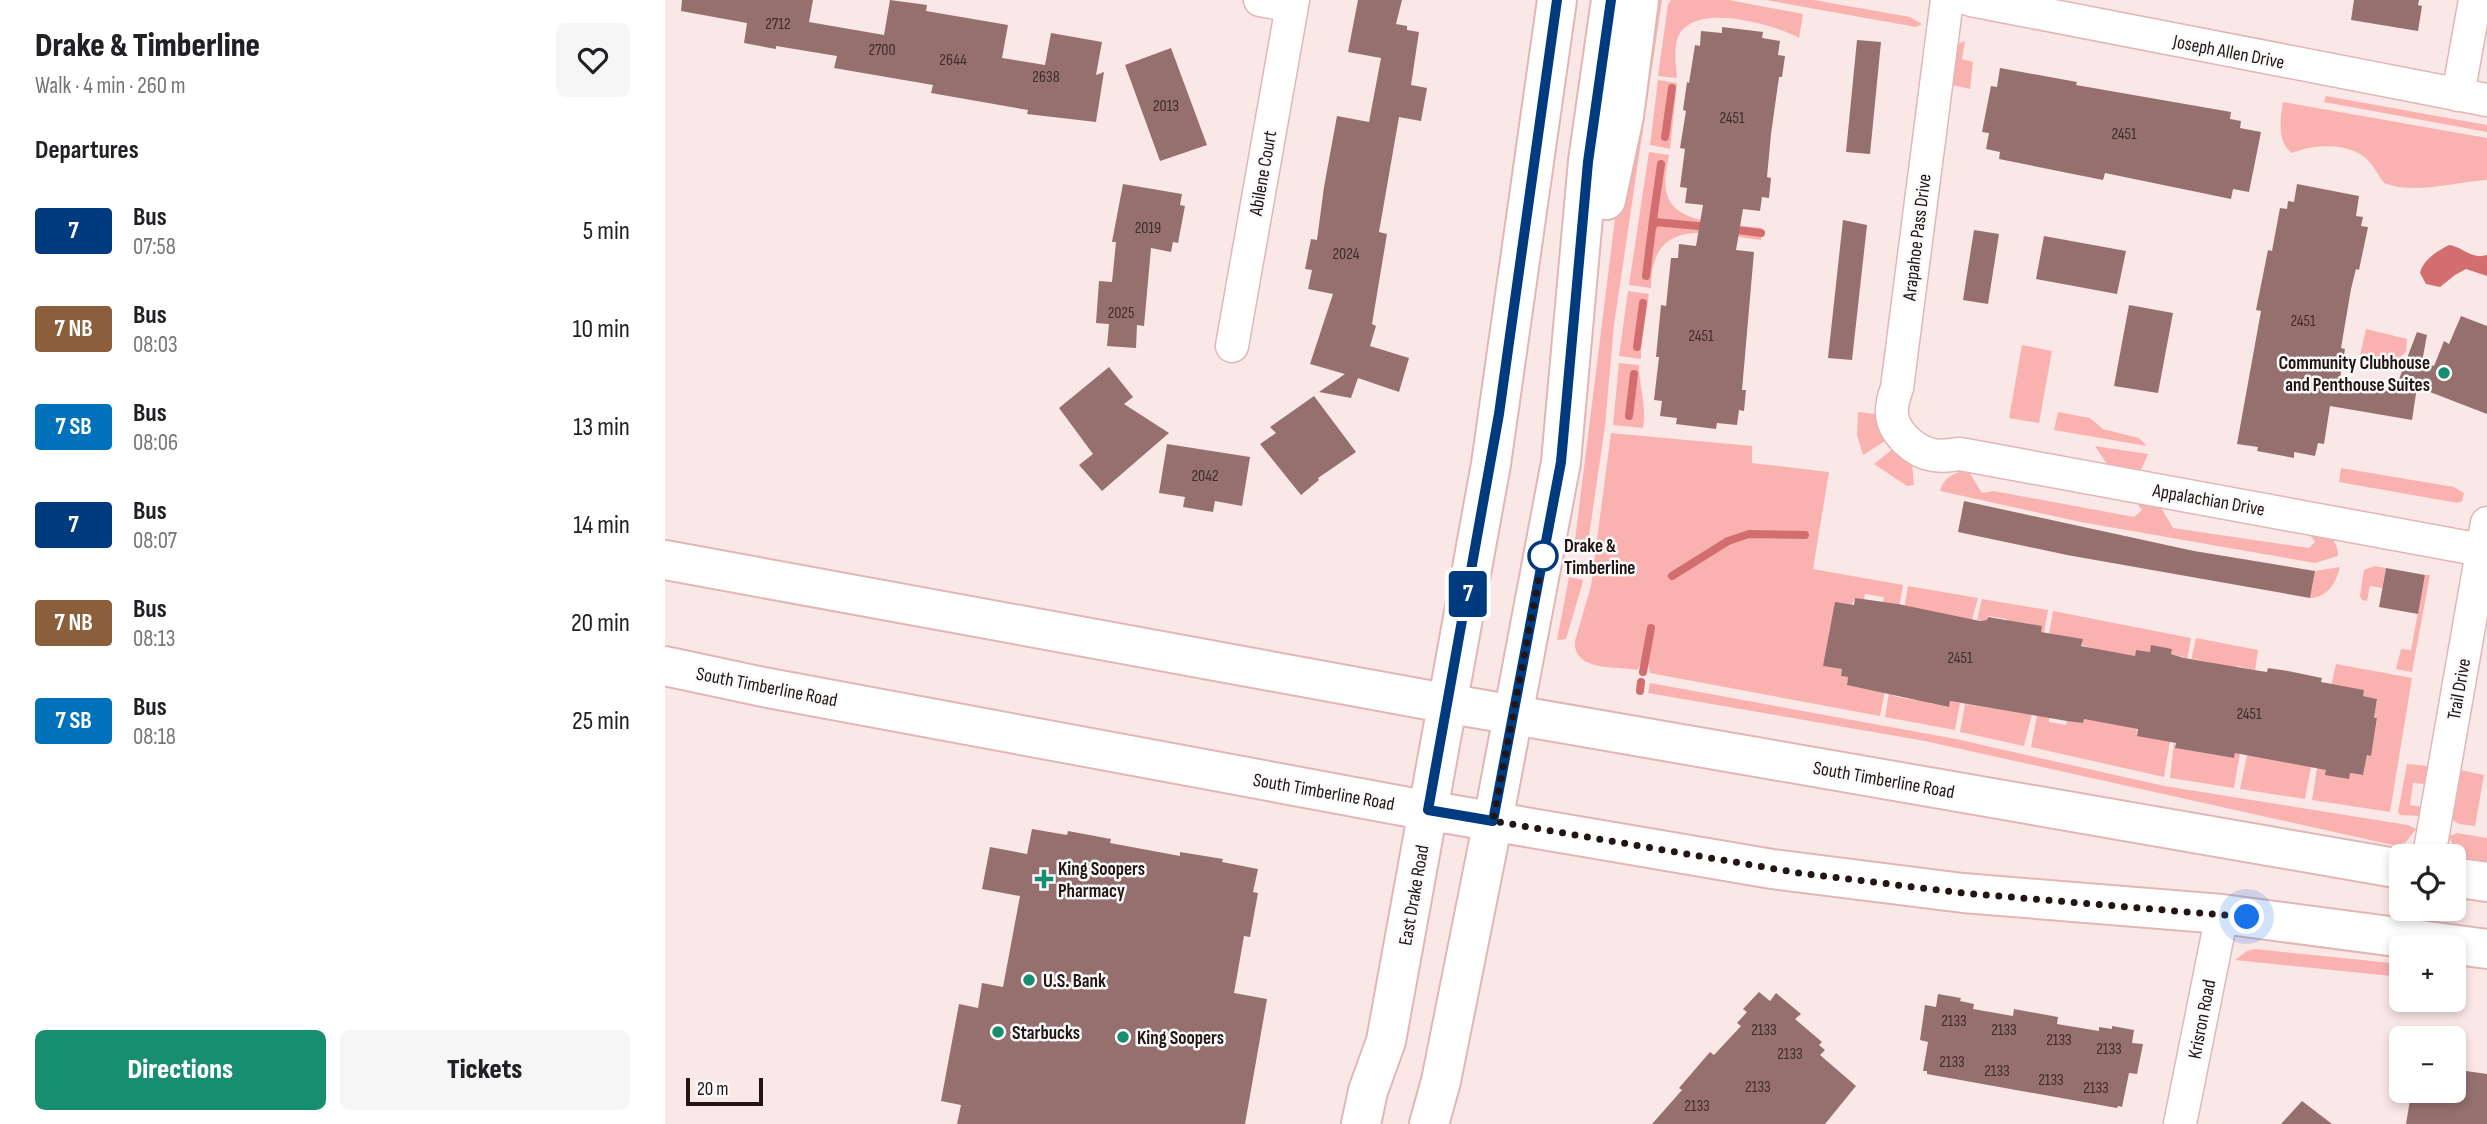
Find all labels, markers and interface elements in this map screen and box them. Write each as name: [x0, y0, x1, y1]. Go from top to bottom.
house number: 2712: [765, 15, 791, 34]
button: heart: [556, 23, 630, 97]
text: Drake & Timberline: [35, 26, 260, 66]
street label: Joseph Allen Drive: [2170, 30, 2286, 75]
house number: 2700: [868, 41, 896, 60]
house number: 2644: [939, 51, 967, 70]
house number: 2638: [1032, 68, 1060, 87]
text: Walk · 4 min · 260 m: [35, 72, 185, 100]
house number: 2013: [1153, 97, 1179, 116]
house number: 2451: [1719, 109, 1745, 128]
house number: 2451: [2111, 125, 2137, 144]
street label: Abilene Court: [1245, 129, 1282, 219]
text: Departures: [35, 135, 139, 166]
street label: Arapahoe Pass Drive: [1898, 172, 1937, 303]
text: Bus: [133, 202, 167, 233]
text: 7: [68, 216, 79, 245]
text: 5 min: [583, 216, 630, 247]
house number: 2019: [1135, 219, 1161, 238]
text: 07:58: [133, 233, 176, 261]
house number: 2024: [1333, 245, 1360, 264]
text: Bus: [133, 300, 167, 331]
house number: 2025: [1108, 304, 1134, 323]
house number: 2451: [2290, 312, 2316, 331]
text: 7 NB: [54, 314, 93, 343]
text: 10 min: [573, 314, 630, 345]
house number: 2451: [1688, 327, 1714, 346]
text: 08:03: [133, 331, 178, 359]
place label: Community Clubhouse and Penthouse Suites: [2278, 352, 2430, 397]
marker: Community Clubhouse and Penthouse Suites: [2436, 365, 2452, 381]
text: Bus: [133, 398, 167, 429]
text: 7 SB: [55, 412, 92, 441]
text: 13 min: [573, 412, 630, 443]
text: 08:06: [133, 429, 178, 457]
house number: 2042: [1191, 467, 1219, 486]
street label: Appalachian Drive: [2150, 479, 2267, 522]
text: Bus: [133, 496, 167, 527]
text: 7: [68, 510, 79, 539]
text: 14 min: [573, 510, 630, 541]
text: 08:07: [133, 527, 177, 555]
place label: Drake & Timberline: [1564, 535, 1635, 580]
marker: Drake & Timberline: [1528, 541, 1558, 571]
line badge: 7: [1445, 571, 1491, 617]
text: 7: [1463, 579, 1473, 608]
text: Bus: [133, 594, 167, 625]
text: 7 NB: [54, 608, 93, 637]
text: 20 min: [571, 608, 630, 639]
text: 08:13: [133, 625, 175, 653]
house number: 2451: [1947, 649, 1973, 668]
street label: Trail Drive: [2443, 657, 2476, 722]
street label: South Timberline Road: [694, 663, 839, 712]
text: Bus: [133, 692, 167, 723]
house number: 2451: [2236, 705, 2262, 724]
text: 7 SB: [55, 706, 92, 735]
text: 25 min: [572, 706, 630, 737]
text: 08:18: [133, 723, 176, 751]
street label: South Timberline Road: [1811, 757, 1956, 804]
street label: South Timberline Road: [1251, 769, 1396, 816]
street label: East Drake Road: [1394, 843, 1435, 947]
map controls: [2389, 844, 2466, 1103]
button: locate: [2389, 844, 2466, 921]
place label: King Soopers Pharmacy: [1058, 858, 1145, 903]
marker: King Soopers Pharmacy: [1036, 871, 1052, 887]
your location: [2229, 899, 2264, 934]
button: +: [2389, 935, 2466, 1012]
place label: U.S. Bank: [1043, 970, 1106, 993]
marker: U.S. Bank: [1021, 972, 1037, 988]
street label: Krisron Road: [2184, 978, 2221, 1061]
house number: 2133: [1941, 1012, 1967, 1031]
house number: 2133: [1751, 1021, 1777, 1040]
house number: 2133: [1991, 1021, 2017, 1040]
place label: Starbucks: [1012, 1022, 1080, 1045]
marker: Starbucks: [990, 1024, 1006, 1040]
button: −: [2389, 1026, 2466, 1103]
place label: King Soopers: [1137, 1027, 1224, 1050]
marker: King Soopers: [1115, 1029, 1131, 1045]
button: Directions: [35, 1030, 326, 1110]
button: Tickets: [340, 1030, 630, 1110]
house number: 2133: [2046, 1031, 2072, 1050]
house number: 2133: [2096, 1040, 2122, 1059]
house number: 2133: [1777, 1045, 1803, 1064]
house number: 2133: [1939, 1053, 1965, 1072]
house number: 2133: [1984, 1062, 2010, 1081]
house number: 2133: [2038, 1071, 2064, 1090]
scale bar: [686, 1075, 763, 1107]
text: 20 m: [697, 1078, 729, 1101]
house number: 2133: [1745, 1078, 1771, 1097]
house number: 2133: [2083, 1079, 2109, 1098]
house number: 2133: [1684, 1097, 1710, 1116]

